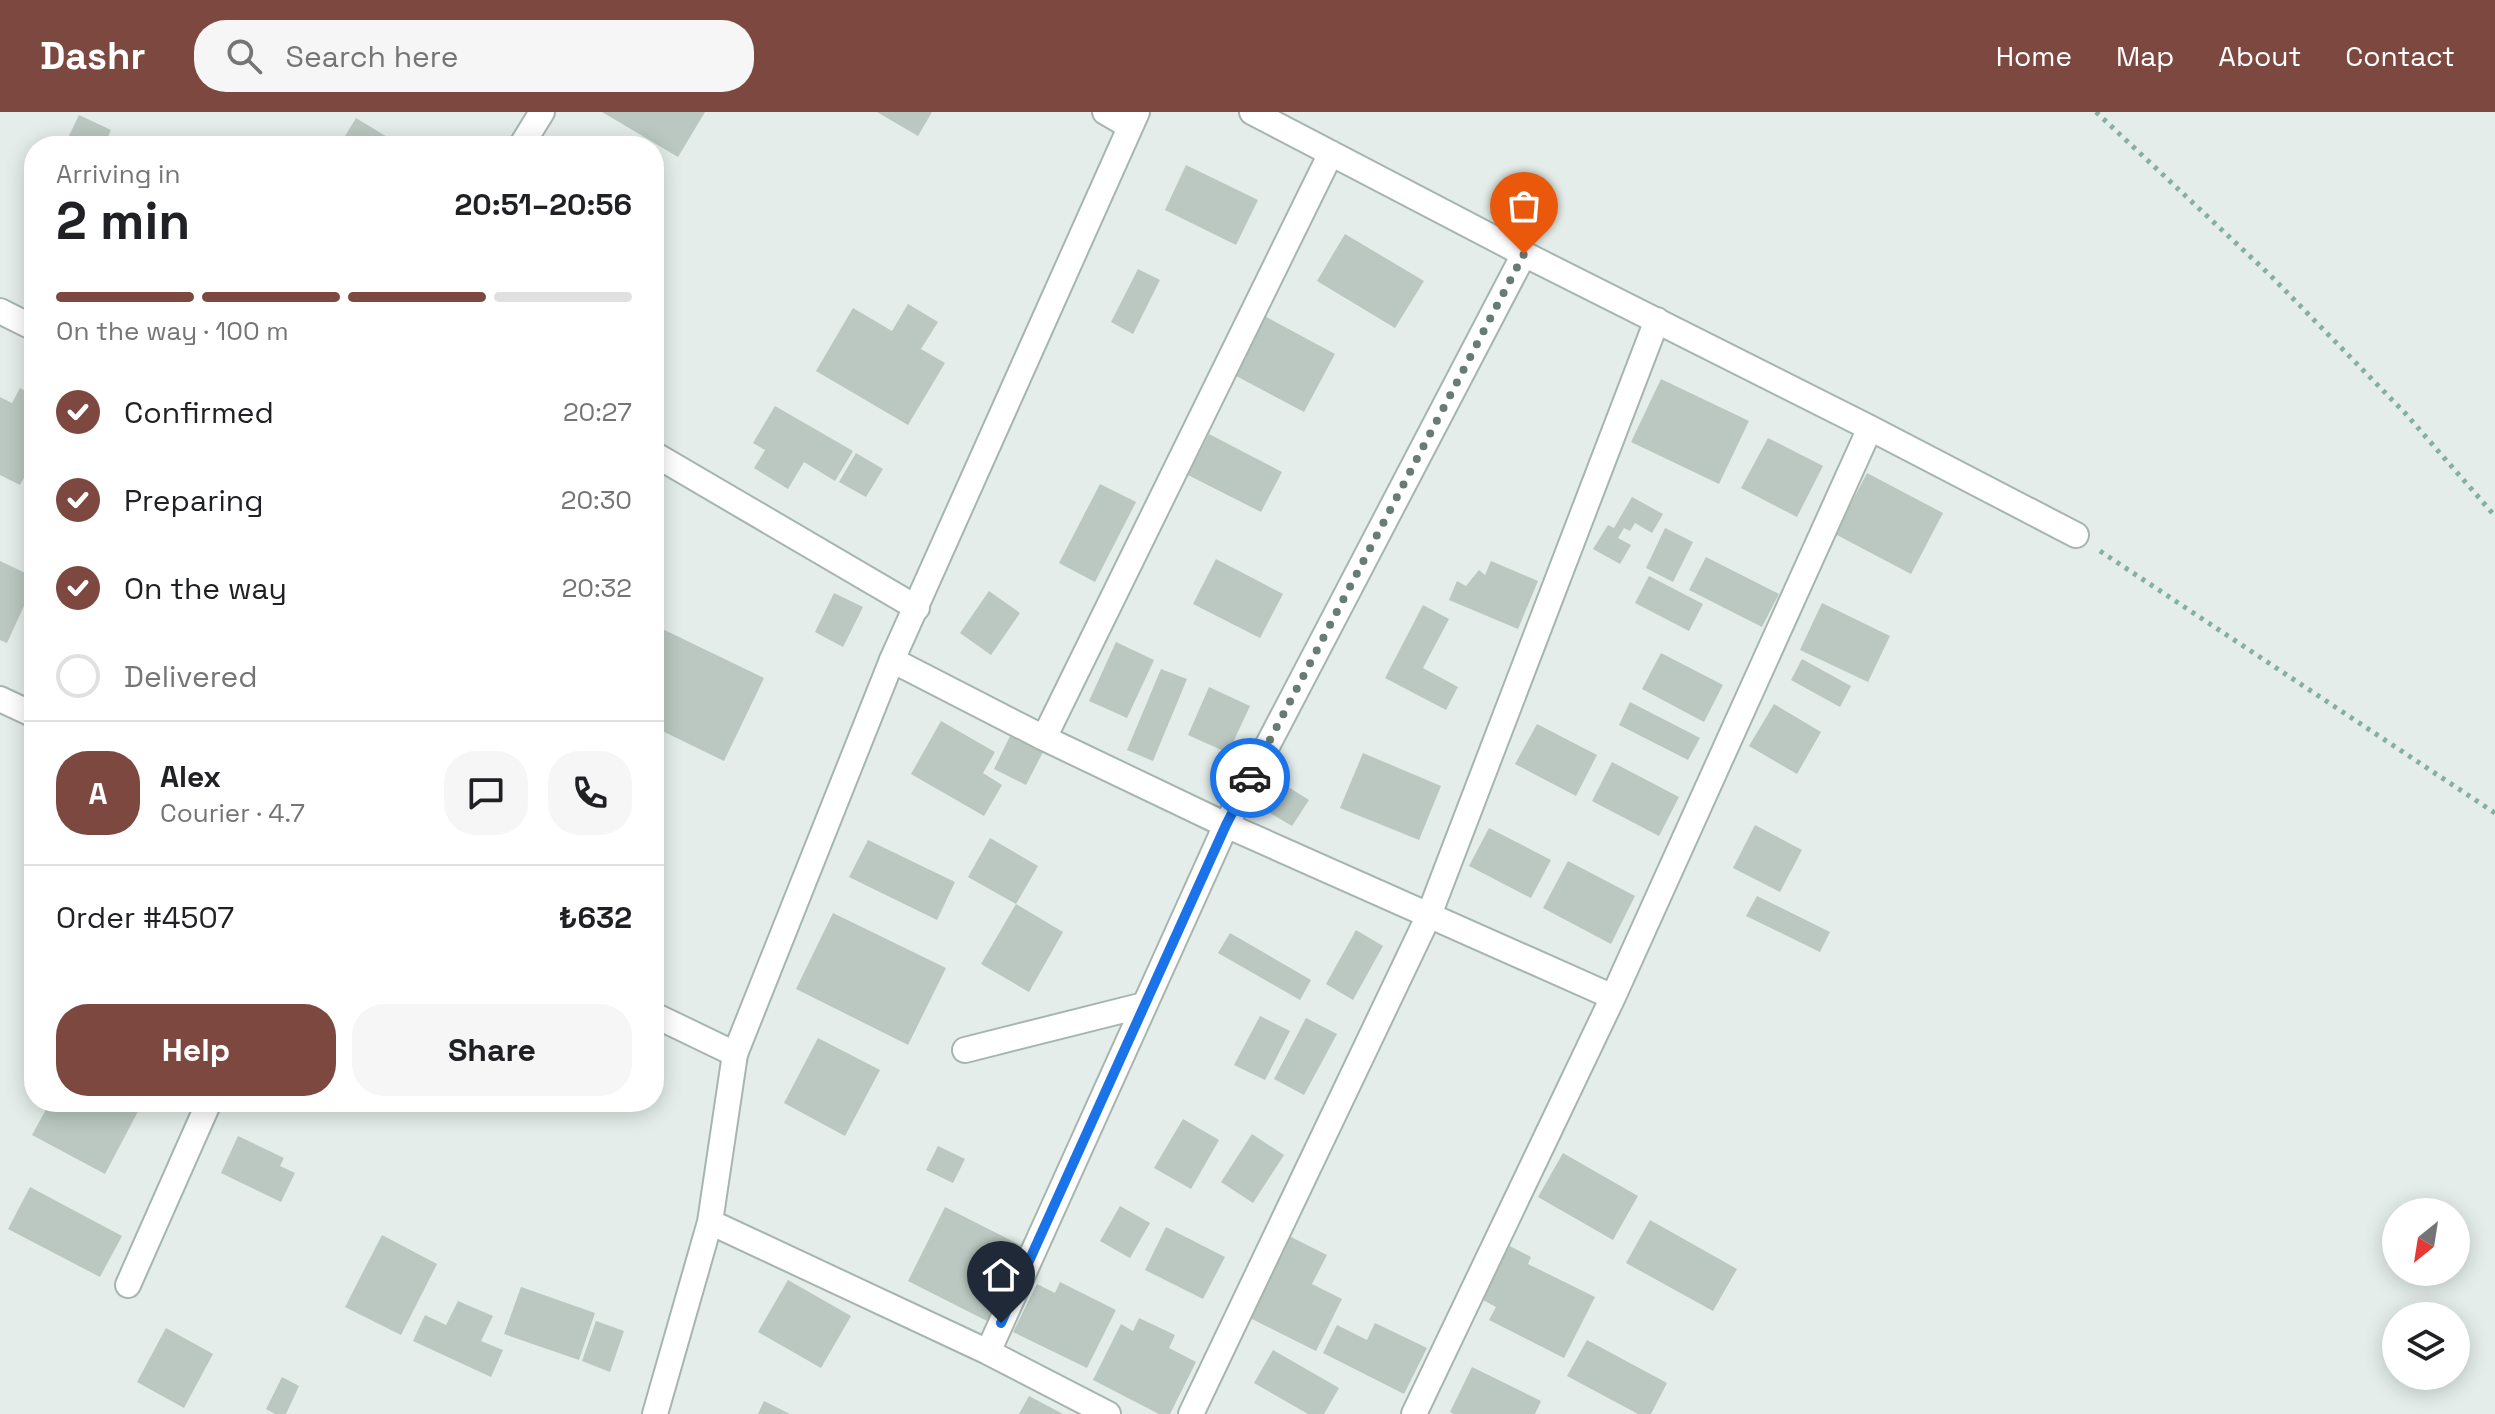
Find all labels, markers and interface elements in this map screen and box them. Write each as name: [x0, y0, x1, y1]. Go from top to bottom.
search box: [194, 20, 754, 92]
text: Dashr: [40, 32, 146, 80]
icon: search: [222, 34, 266, 78]
text: Search here: [286, 37, 458, 76]
text: Home: [1996, 38, 2072, 74]
text: Map: [2116, 38, 2174, 74]
text: About: [2218, 38, 2301, 74]
text: Contact: [2345, 38, 2455, 74]
text: Arriving in: [56, 157, 180, 191]
pin: [1490, 172, 1558, 254]
icon: bag: [1502, 184, 1546, 228]
text: 20:51–20:56: [455, 185, 632, 224]
text: 2 min: [56, 188, 190, 254]
text: On the way · 100 m: [56, 314, 289, 348]
icon: check: [56, 390, 100, 434]
text: Confirmed: [124, 393, 274, 432]
text: 20:27: [563, 395, 632, 429]
icon: check: [56, 478, 100, 522]
text: Preparing: [124, 481, 263, 520]
text: 20:30: [561, 483, 632, 517]
icon: check: [56, 566, 100, 610]
text: On the way: [124, 569, 287, 608]
text: 20:32: [562, 571, 632, 605]
text: Delivered: [124, 657, 258, 696]
courier: [1210, 738, 1290, 818]
button: chat: [444, 751, 528, 835]
button: phone: [548, 751, 632, 835]
icon: car: [1228, 756, 1272, 800]
text: Alex: [160, 757, 221, 796]
text: A: [88, 774, 108, 813]
text: Courier · 4.7: [160, 796, 305, 830]
text: Order #4507: [56, 898, 234, 937]
text: ₺632: [559, 898, 632, 937]
button: Help: [56, 1004, 336, 1096]
button: Share: [352, 1004, 632, 1096]
north arrow: [2382, 1198, 2470, 1286]
map controls: [2382, 1198, 2470, 1390]
pin: [967, 1241, 1035, 1323]
icon: home: [979, 1253, 1023, 1297]
button: layers: [2382, 1302, 2470, 1390]

